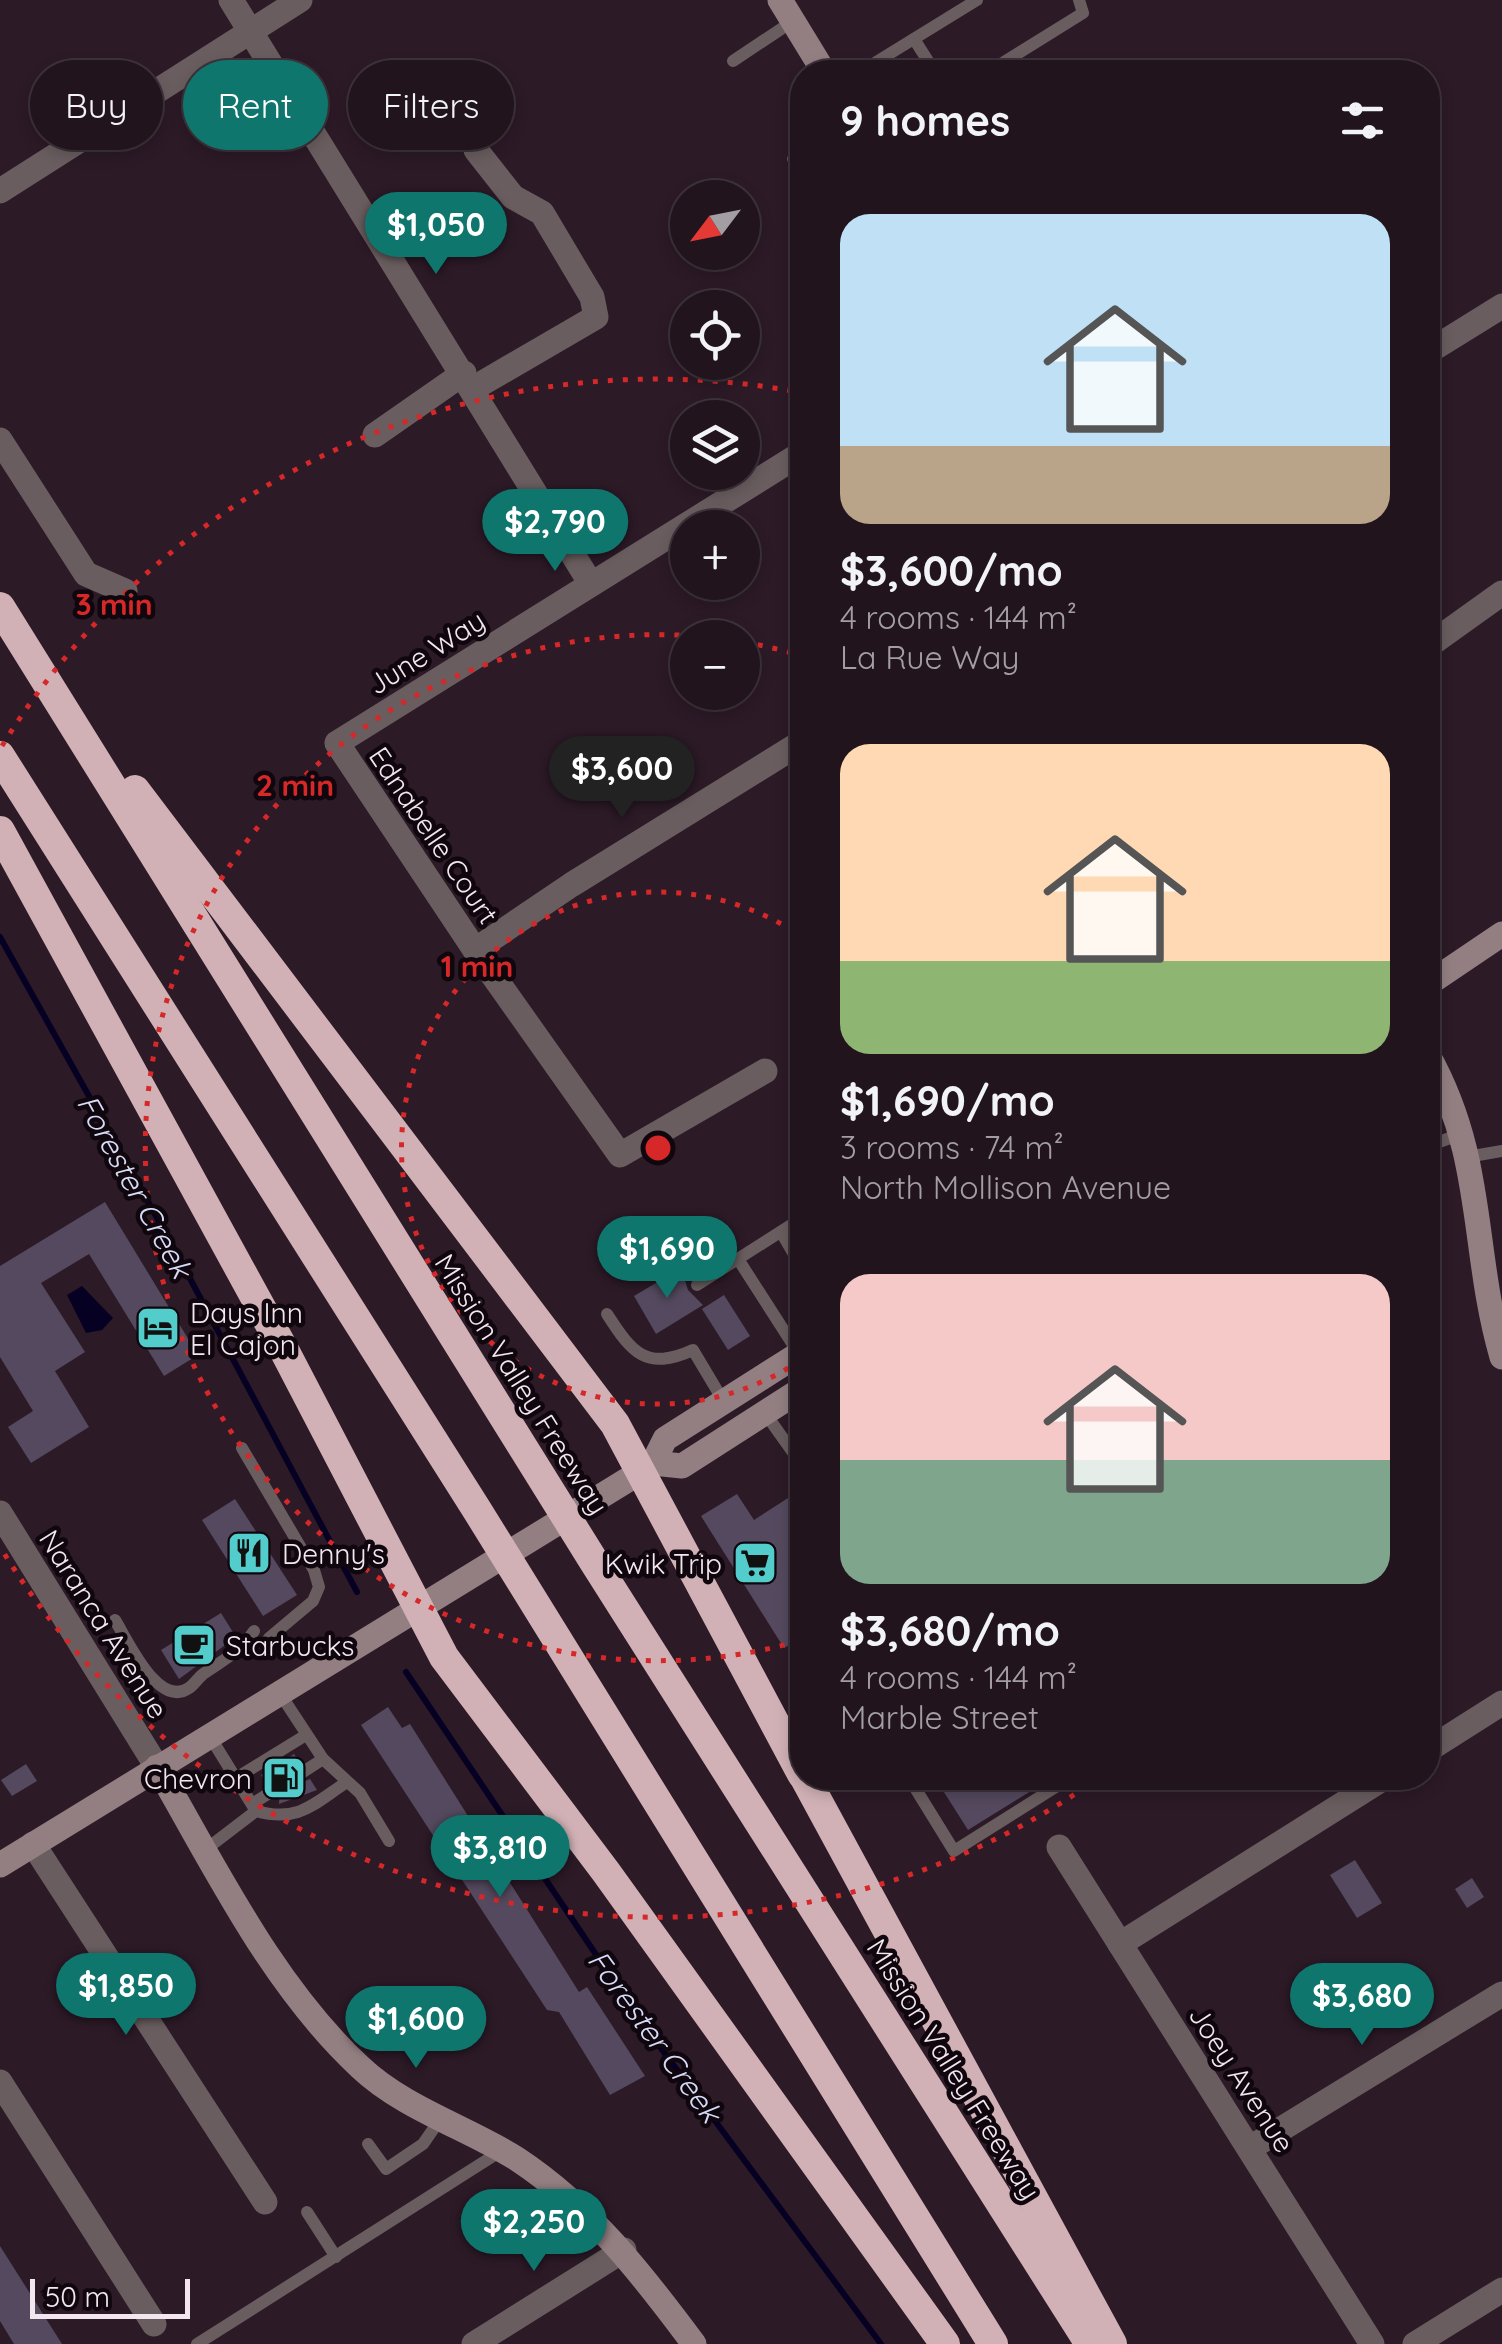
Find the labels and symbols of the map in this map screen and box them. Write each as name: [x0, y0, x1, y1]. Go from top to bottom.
north arrow: [670, 180, 760, 270]
pin: $1,050: [355, 192, 517, 277]
pin: $2,790: [474, 489, 636, 574]
text: 3 min: [75, 585, 153, 623]
street label: June Way: [361, 602, 491, 702]
pin: $3,600: [541, 736, 703, 821]
street label: Ednabelle Court: [362, 740, 506, 930]
text: 2 min: [256, 766, 334, 804]
text: 1 min: [441, 947, 513, 985]
water label: Forester Creek: [69, 1088, 202, 1287]
centre of rings: [640, 1130, 676, 1166]
pin: $1,690: [586, 1216, 748, 1301]
street label: Mission Valley Freeway: [428, 1247, 616, 1521]
place label: Days Inn El Cajon: [190, 1295, 303, 1362]
hotel icon: Days Inn El Cajon: [135, 1305, 181, 1351]
street label: Naranca Avenue: [32, 1523, 176, 1725]
restaurant icon: Denny's: [226, 1530, 272, 1576]
place label: Denny's: [282, 1536, 385, 1571]
supermarket icon: Kwik Trip: [732, 1540, 778, 1586]
place label: Kwik Trip: [605, 1546, 722, 1581]
cafe icon: Starbucks: [171, 1622, 217, 1668]
place label: Starbucks: [226, 1628, 354, 1663]
fuel station icon: Chevron: [261, 1755, 307, 1801]
place label: Chevron: [144, 1761, 252, 1796]
pin: $3,810: [419, 1815, 581, 1900]
street label: Mission Valley Freeway: [860, 1932, 1048, 2206]
water label: Forester Creek: [580, 1942, 732, 2132]
pin: $1,850: [45, 1953, 207, 2038]
pin: $3,680: [1281, 1963, 1443, 2048]
pin: $1,600: [335, 1986, 497, 2071]
street label: Joey Avenue: [1182, 1999, 1302, 2159]
pin: $2,250: [453, 2189, 615, 2274]
scale bar: [30, 2274, 190, 2318]

